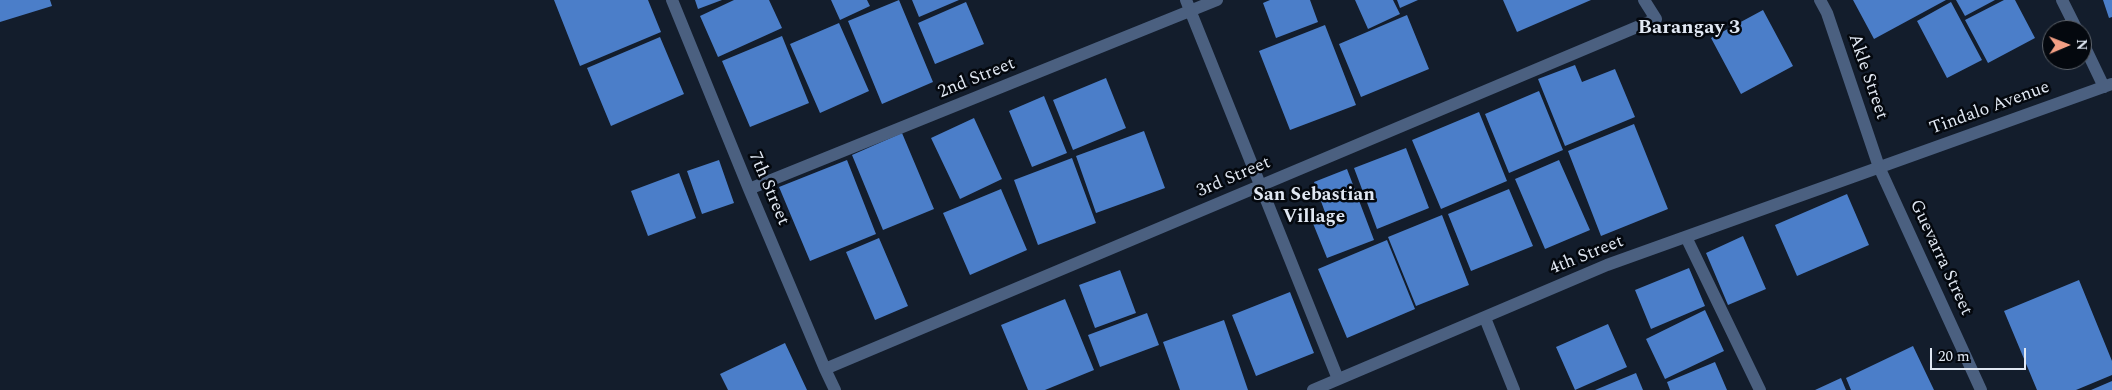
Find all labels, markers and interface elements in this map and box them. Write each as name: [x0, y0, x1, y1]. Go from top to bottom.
district label: Barangay 3: [1638, 17, 1740, 41]
north arrow: [2042, 20, 2092, 70]
street label: Akle Street: [1842, 31, 1892, 123]
text: N: [2071, 39, 2092, 51]
street label: 2nd Street: [935, 54, 1019, 104]
street label: Tindalo Avenue: [1927, 77, 2053, 141]
street label: 7th Street: [743, 149, 793, 229]
street label: 3rd Street: [1194, 153, 1274, 203]
district label: San Sebastian Village: [1253, 185, 1375, 229]
street label: Guevarra Street: [1904, 197, 1976, 319]
street label: 4th Street: [1547, 231, 1627, 281]
scale bar: [1932, 338, 2028, 370]
text: 20 m: [1938, 345, 1970, 368]

